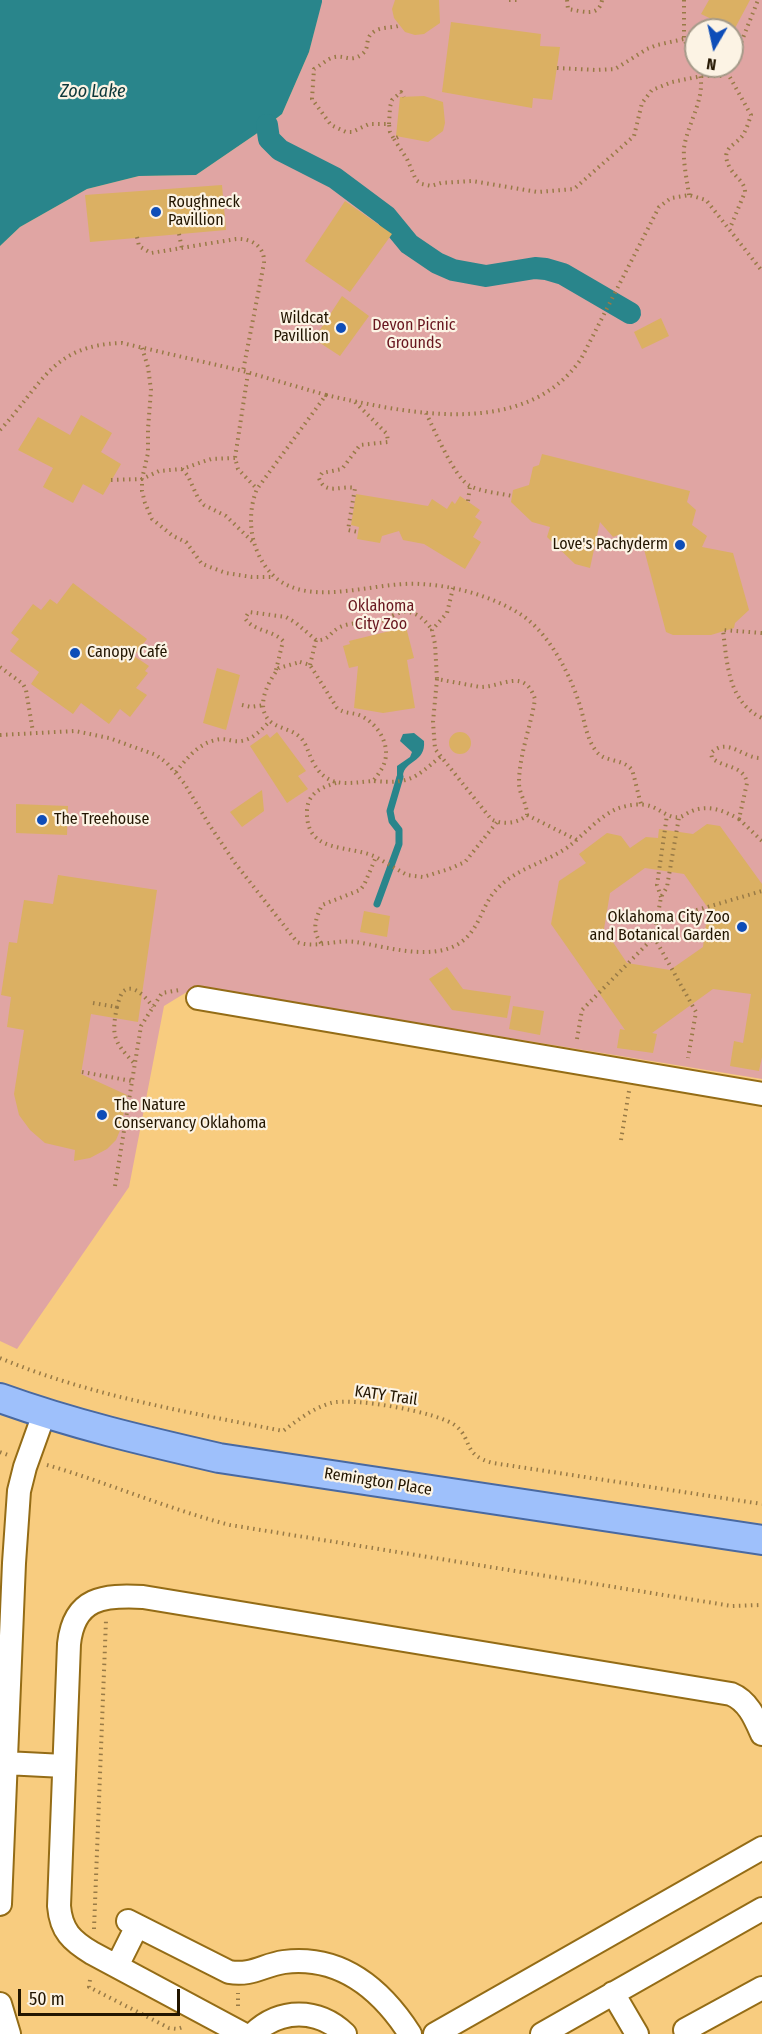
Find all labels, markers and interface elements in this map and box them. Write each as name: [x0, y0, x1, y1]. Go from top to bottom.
north arrow: [684, 18, 744, 78]
text: N: [705, 54, 718, 74]
water label: Zoo Lake: [60, 81, 126, 103]
place label: Roughneck Pavillion: [168, 193, 240, 231]
marker: Roughneck Pavillion: [149, 205, 163, 219]
place label: Wildcat Pavillion: [273, 309, 329, 347]
park label: Devon Picnic Grounds: [372, 316, 456, 354]
marker: Wildcat Pavillion: [334, 321, 348, 335]
place label: Love's Pachyderm: [552, 535, 668, 555]
marker: Love's Pachyderm: [673, 538, 687, 552]
park label: Oklahoma City Zoo: [348, 597, 414, 635]
place label: Canopy Café: [87, 643, 167, 663]
marker: Canopy Café: [68, 646, 82, 660]
place label: The Treehouse: [54, 810, 149, 830]
marker: The Treehouse: [35, 813, 49, 827]
place label: Oklahoma City Zoo and Botanical Garden: [589, 908, 730, 946]
marker: Oklahoma City Zoo and Botanical Garden: [735, 920, 749, 934]
place label: The Nature Conservancy Oklahoma: [114, 1096, 266, 1134]
marker: The Nature Conservancy Oklahoma: [95, 1108, 109, 1122]
street label: KATY Trail: [353, 1382, 419, 1410]
street label: Remington Place: [323, 1464, 433, 1500]
scale bar: [21, 1977, 183, 2015]
text: 50 m: [29, 1988, 65, 2010]

